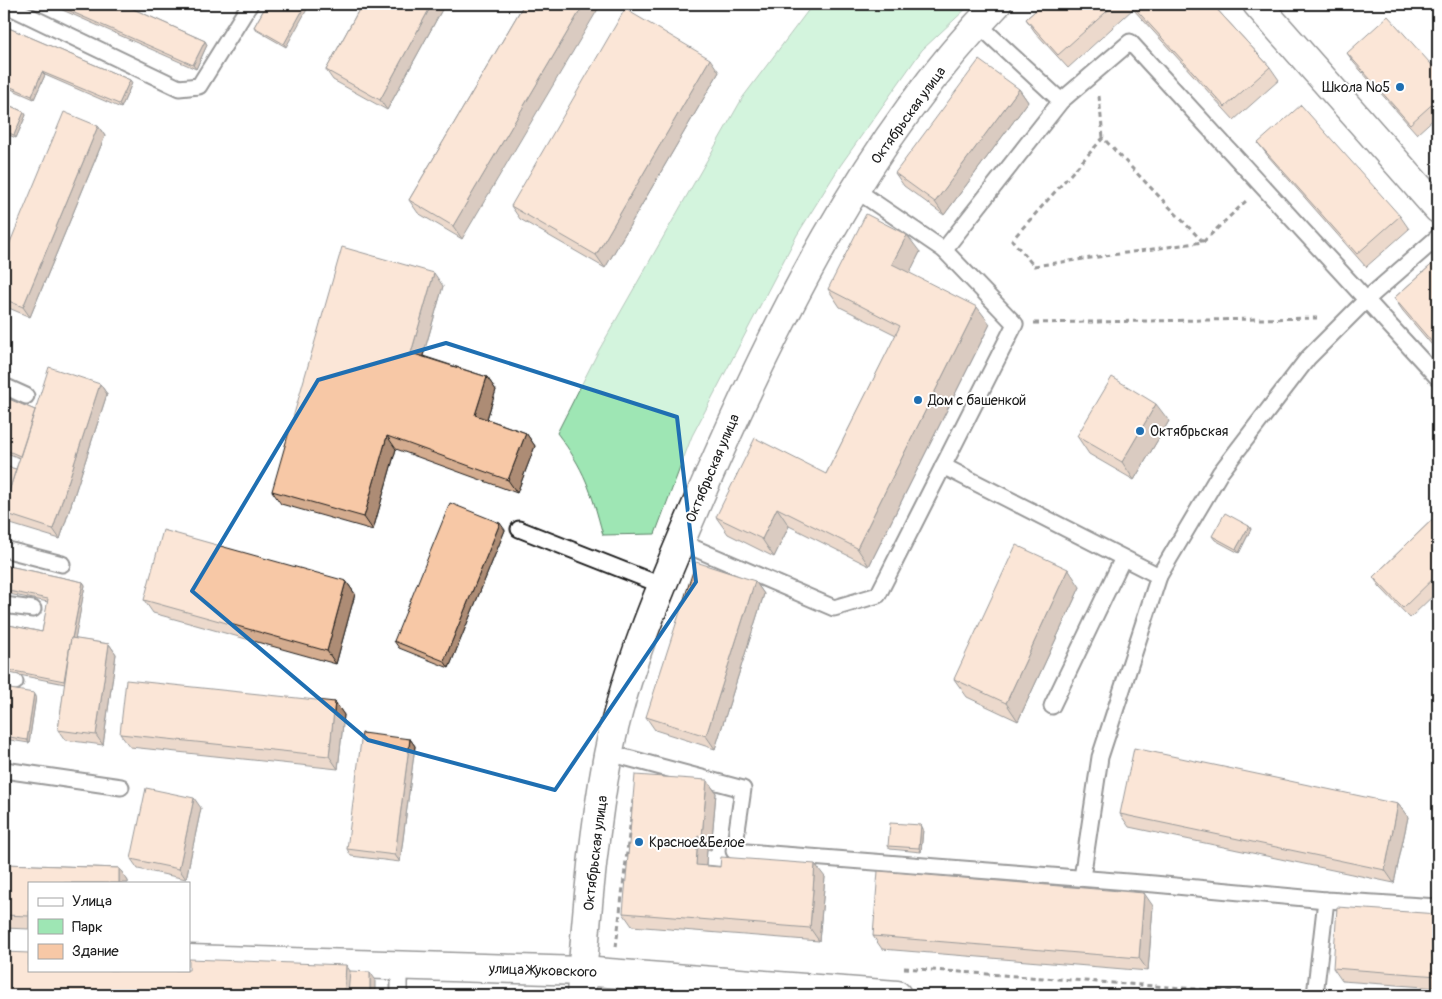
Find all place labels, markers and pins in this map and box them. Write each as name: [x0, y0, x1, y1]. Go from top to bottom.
place label: Школа №5: [1322, 79, 1390, 96]
marker: Школа №5: [1394, 81, 1406, 93]
place label: Дом с башенкой: [927, 392, 1026, 409]
marker: Дом с башенкой: [912, 394, 924, 406]
place label: Октябрьская: [1150, 423, 1228, 440]
marker: Октябрьская: [1134, 425, 1146, 437]
place label: Красное&Белое: [649, 834, 745, 851]
marker: Красное&Белое: [633, 836, 645, 848]

